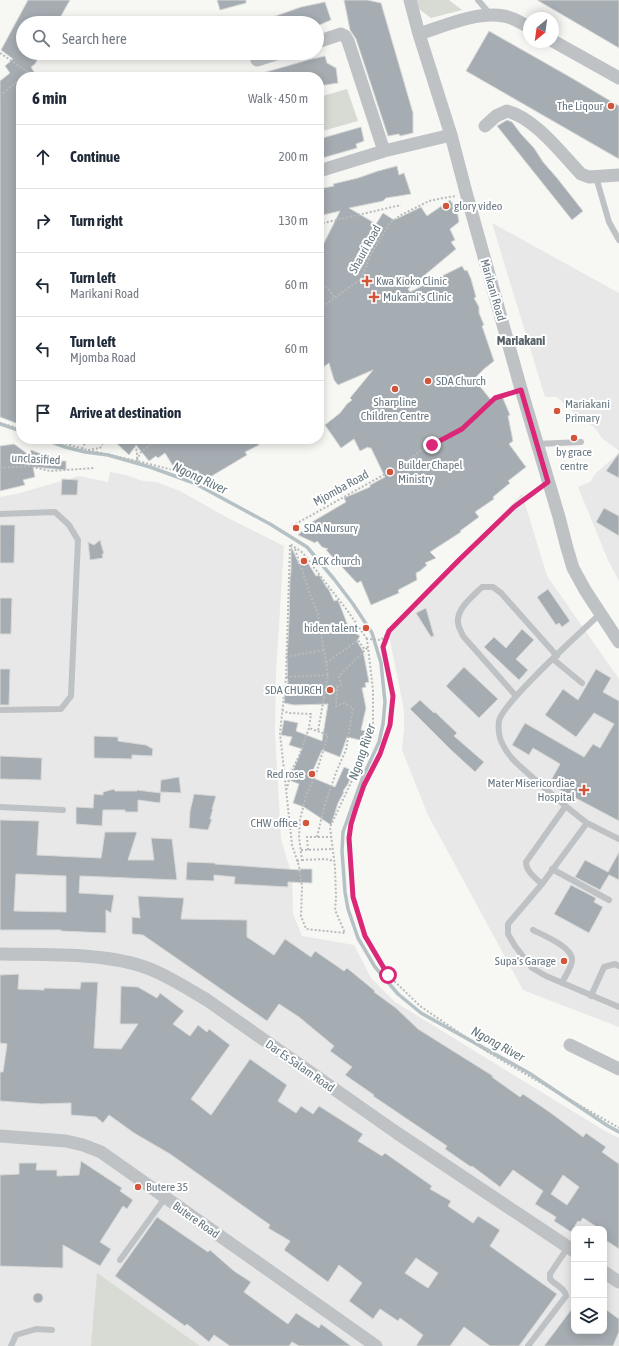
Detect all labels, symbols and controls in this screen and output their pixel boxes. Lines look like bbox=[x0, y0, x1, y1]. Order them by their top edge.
north arrow bbox=[523, 12, 559, 48]
search box bbox=[16, 16, 324, 60]
icon: search bbox=[30, 27, 52, 49]
text: Search here bbox=[62, 30, 127, 47]
text: 6 min bbox=[32, 88, 67, 108]
text: Walk · 450 m bbox=[248, 91, 308, 106]
place label: The Liqour bbox=[557, 99, 603, 113]
marker: The Liqour bbox=[606, 101, 616, 111]
icon: ahead bbox=[32, 146, 54, 168]
text: Continue bbox=[70, 148, 120, 165]
text: 200 m bbox=[279, 149, 308, 164]
place label: glory video bbox=[454, 199, 503, 213]
marker: glory video bbox=[441, 201, 451, 211]
icon: right bbox=[32, 210, 54, 232]
text: Turn right bbox=[70, 212, 123, 229]
text: 130 m bbox=[279, 213, 308, 228]
street label: Shauri Road bbox=[346, 222, 384, 276]
street label: Marikani Road bbox=[477, 257, 509, 323]
text: Turn left bbox=[70, 269, 116, 286]
icon: left bbox=[32, 274, 54, 296]
place label: Kwa Kioko Clinic bbox=[376, 274, 447, 288]
marker: Kwa Kioko Clinic bbox=[361, 275, 373, 287]
text: 60 m bbox=[285, 277, 308, 292]
text: Marikani Road bbox=[70, 286, 139, 301]
place label: Mukami's Clinic bbox=[383, 290, 452, 304]
marker: Mukami's Clinic bbox=[368, 291, 380, 303]
text: Turn left bbox=[70, 333, 116, 350]
district label: Mariakani bbox=[497, 333, 545, 348]
icon: left bbox=[32, 338, 54, 360]
text: 60 m bbox=[285, 341, 308, 356]
text: Mjomba Road bbox=[70, 350, 136, 365]
place label: SDA Church bbox=[436, 374, 486, 388]
marker: SDA Church bbox=[423, 376, 433, 386]
marker: Sharpline Children Centre bbox=[390, 384, 400, 394]
place label: Sharpline Children Centre bbox=[361, 395, 429, 423]
place label: Mariakani Primary bbox=[565, 397, 610, 425]
icon: arrive bbox=[32, 402, 54, 424]
text: Arrive at destination bbox=[70, 404, 181, 421]
marker: Mariakani Primary bbox=[552, 406, 562, 416]
marker: by grace centre bbox=[569, 433, 579, 443]
route end bbox=[423, 436, 441, 454]
place label: by grace centre bbox=[556, 445, 592, 473]
street label: unclasified bbox=[11, 451, 61, 467]
place label: Builder Chapel Ministry bbox=[398, 458, 464, 486]
water label: Ngong River bbox=[170, 459, 231, 498]
street label: Mjomba Road bbox=[311, 467, 371, 509]
marker: Builder Chapel Ministry bbox=[385, 467, 395, 477]
place label: SDA Nursury bbox=[304, 521, 358, 535]
marker: SDA Nursury bbox=[291, 523, 301, 533]
place label: ACK church bbox=[312, 554, 361, 568]
marker: ACK church bbox=[299, 556, 309, 566]
place label: hiden talent bbox=[304, 621, 359, 635]
marker: hiden talent bbox=[361, 623, 371, 633]
place label: SDA CHURCH bbox=[265, 683, 322, 697]
marker: SDA CHURCH bbox=[325, 685, 335, 695]
water label: Ngong River bbox=[345, 721, 379, 782]
place label: Red rose bbox=[266, 767, 304, 781]
marker: Red rose bbox=[307, 769, 317, 779]
place label: Mater Misericordiae Hospital bbox=[488, 776, 576, 804]
marker: Mater Misericordiae Hospital bbox=[578, 784, 590, 796]
place label: CHW office bbox=[250, 816, 298, 830]
marker: CHW office bbox=[301, 818, 311, 828]
place label: Supa's Garage bbox=[495, 954, 556, 968]
marker: Supa's Garage bbox=[559, 956, 569, 966]
route start bbox=[379, 966, 397, 984]
water label: Ngong River bbox=[469, 1023, 528, 1065]
street label: Dar Es Salam Road bbox=[263, 1037, 337, 1095]
place label: Butere 35 bbox=[146, 1180, 188, 1194]
marker: Butere 35 bbox=[133, 1182, 143, 1192]
street label: Butere Road bbox=[170, 1199, 222, 1241]
map controls bbox=[571, 1226, 607, 1334]
button: + bbox=[571, 1226, 607, 1262]
button: − bbox=[571, 1262, 607, 1298]
button: layers bbox=[571, 1298, 607, 1334]

